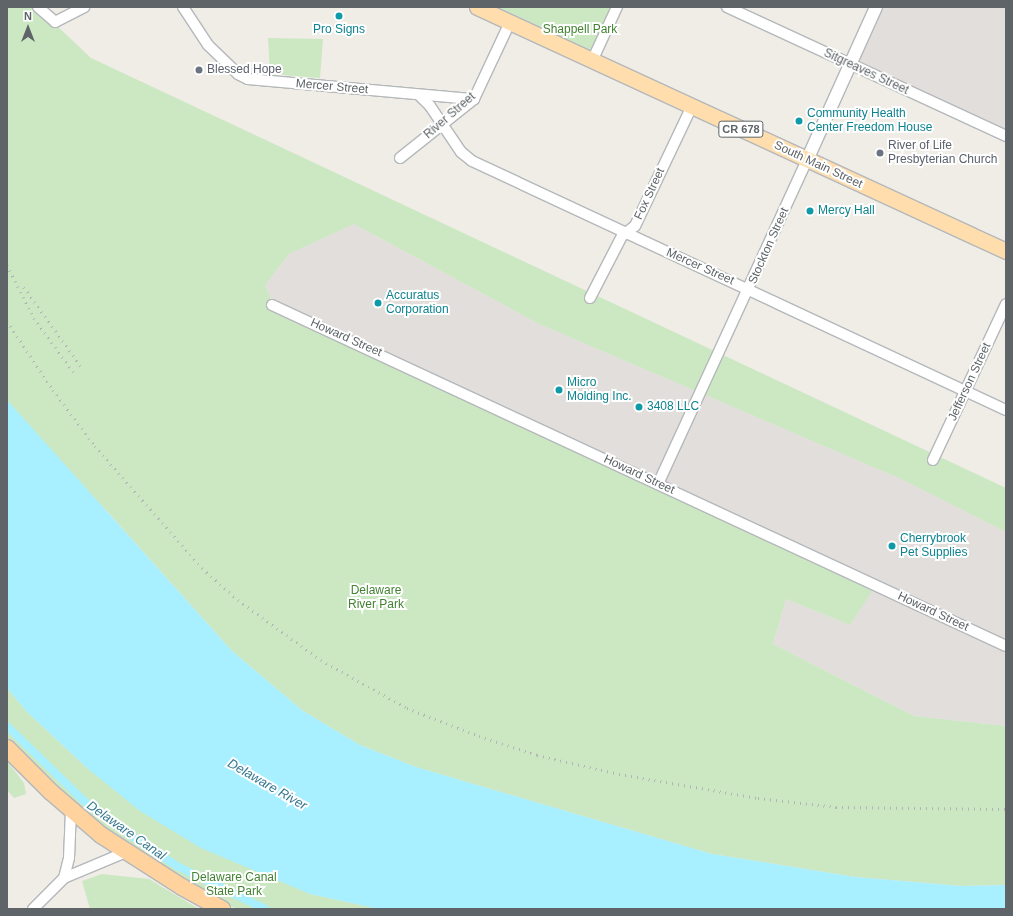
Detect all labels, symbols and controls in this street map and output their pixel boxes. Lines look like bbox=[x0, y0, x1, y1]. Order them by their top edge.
north arrow bbox=[8, 8, 48, 48]
text: N bbox=[24, 10, 32, 22]
marker: Pro Signs bbox=[334, 11, 344, 21]
place label: Pro Signs bbox=[313, 23, 365, 37]
park label: Shappell Park bbox=[543, 23, 617, 37]
street label: Sitgreaves Street bbox=[821, 46, 911, 98]
place label: Blessed Hope bbox=[207, 63, 282, 77]
marker: Blessed Hope bbox=[194, 65, 204, 75]
street label: Mercer Street bbox=[295, 77, 369, 97]
street label: River Street bbox=[421, 90, 479, 142]
place label: Community Health Center Freedom House bbox=[807, 107, 932, 135]
marker: Community Health Center Freedom House bbox=[794, 116, 804, 126]
road number: CR 678 bbox=[718, 120, 764, 138]
street label: South Main Street bbox=[771, 138, 865, 192]
place label: River of Life Presbyterian Church bbox=[888, 139, 997, 167]
marker: River of Life Presbyterian Church bbox=[875, 148, 885, 158]
street label: Fox Street bbox=[632, 166, 668, 222]
place label: Mercy Hall bbox=[818, 204, 875, 218]
street label: Stockton Street bbox=[746, 206, 792, 286]
marker: Mercy Hall bbox=[805, 206, 815, 216]
street label: Mercer Street bbox=[664, 246, 736, 288]
place label: Accuratus Corporation bbox=[386, 289, 449, 317]
marker: Accuratus Corporation bbox=[373, 298, 383, 308]
street label: Howard Street bbox=[308, 316, 384, 360]
street label: Jefferson Street bbox=[946, 341, 994, 423]
place label: Micro Molding Inc. bbox=[567, 376, 632, 404]
marker: Micro Molding Inc. bbox=[554, 385, 564, 395]
place label: 3408 LLC bbox=[647, 400, 699, 414]
marker: 3408 LLC bbox=[634, 402, 644, 412]
street label: Howard Street bbox=[601, 452, 677, 498]
place label: Cherrybrook Pet Supplies bbox=[900, 532, 967, 560]
marker: Cherrybrook Pet Supplies bbox=[887, 541, 897, 551]
park label: Delaware River Park bbox=[348, 584, 404, 612]
street label: Howard Street bbox=[895, 589, 971, 635]
water label: Delaware River bbox=[225, 756, 309, 814]
water label: Delaware Canal bbox=[84, 798, 168, 864]
park label: Delaware Canal State Park bbox=[191, 871, 277, 899]

